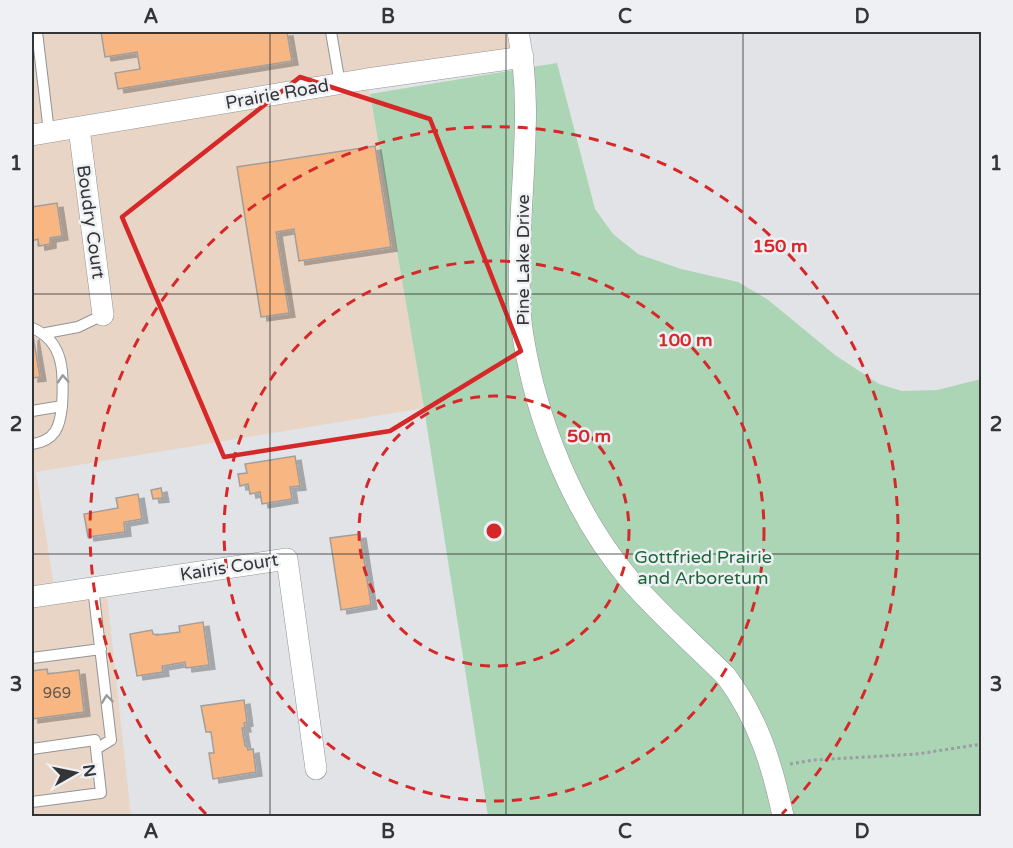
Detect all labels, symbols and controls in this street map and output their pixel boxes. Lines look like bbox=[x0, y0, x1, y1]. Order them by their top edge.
text: A bbox=[144, 5, 159, 29]
text: B bbox=[381, 5, 395, 29]
text: C bbox=[618, 5, 632, 29]
text: D bbox=[854, 5, 870, 29]
street label: Prairie Road bbox=[223, 74, 331, 114]
text: 1 bbox=[10, 152, 22, 176]
text: 1 bbox=[990, 152, 1002, 176]
street label: Boudry Court bbox=[72, 164, 110, 280]
street label: Pine Lake Drive bbox=[512, 194, 534, 326]
text: 150 m bbox=[752, 235, 808, 257]
text: 100 m bbox=[657, 329, 713, 351]
one-way arrow bbox=[56, 374, 69, 383]
text: 2 bbox=[10, 413, 22, 437]
text: 2 bbox=[990, 413, 1002, 437]
text: 50 m bbox=[567, 425, 611, 447]
centre of rings bbox=[484, 521, 504, 541]
park label: Gottfried Prairie and Arboretum bbox=[634, 546, 772, 589]
street label: Kairis Court bbox=[178, 548, 280, 586]
text: 3 bbox=[10, 673, 22, 697]
text: 3 bbox=[990, 673, 1002, 697]
house number: 969 bbox=[43, 684, 71, 702]
one-way arrow bbox=[101, 695, 114, 704]
north arrow bbox=[45, 743, 105, 803]
text: N bbox=[78, 763, 100, 779]
text: A bbox=[144, 820, 159, 844]
text: B bbox=[381, 820, 395, 844]
text: C bbox=[618, 820, 632, 844]
text: D bbox=[854, 820, 870, 844]

